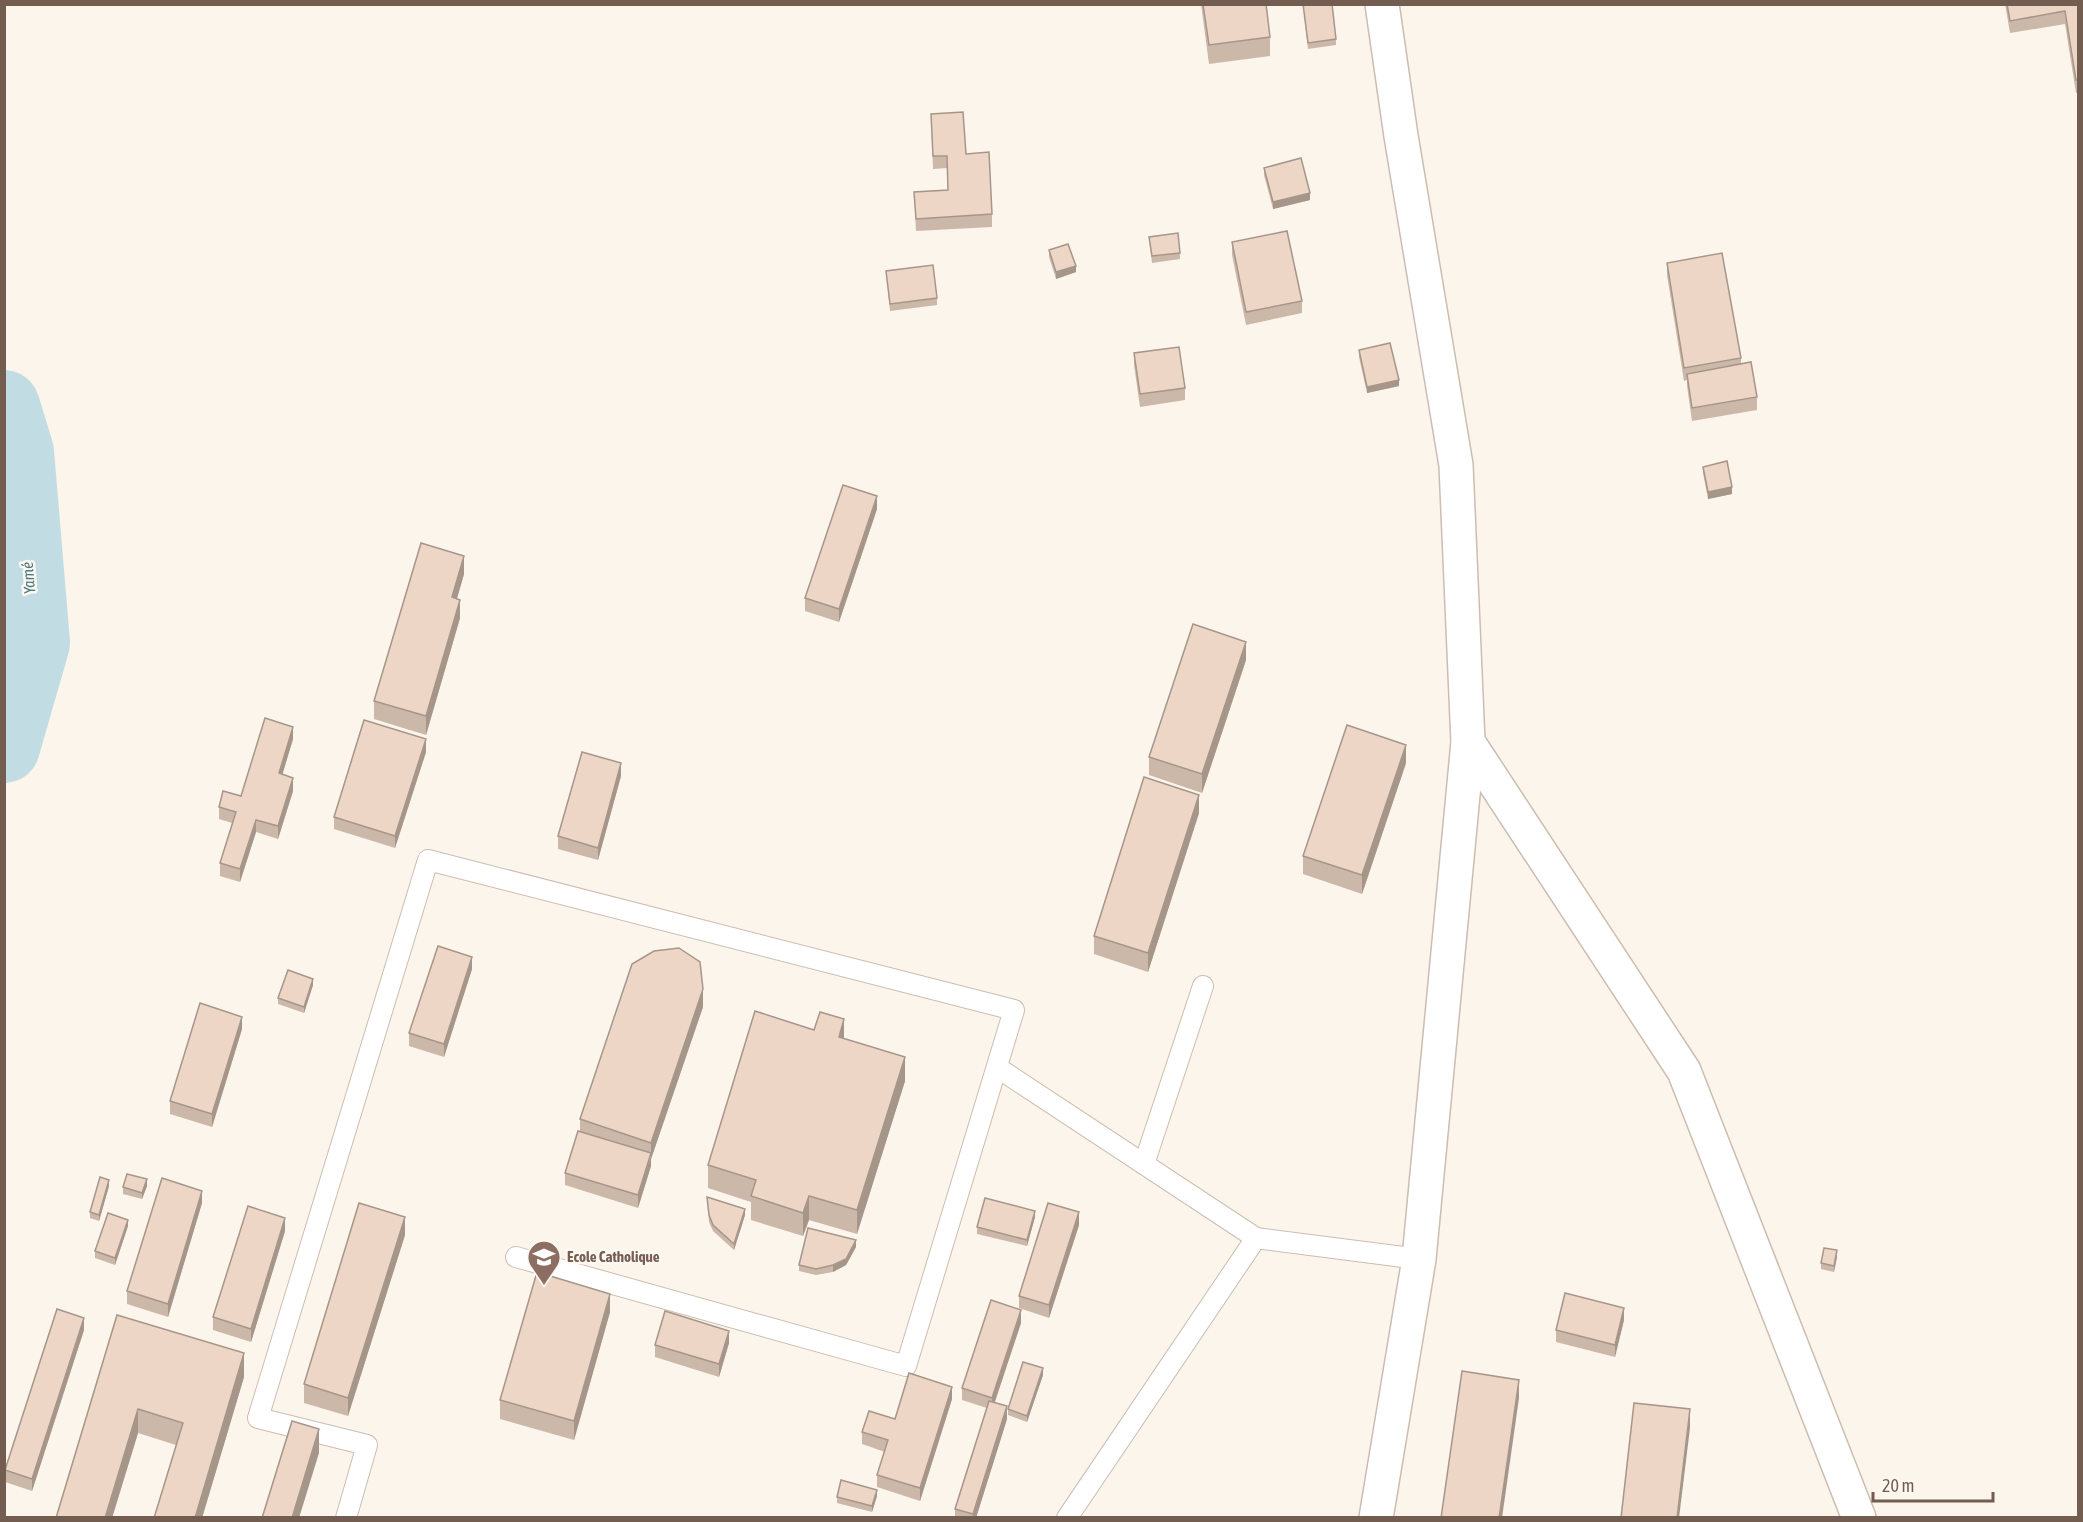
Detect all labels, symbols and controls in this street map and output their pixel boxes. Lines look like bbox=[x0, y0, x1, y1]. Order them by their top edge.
water label: Yamé bbox=[18, 561, 38, 595]
school or university icon: Ecole Catholique bbox=[526, 1239, 562, 1286]
place label: Ecole Catholique bbox=[567, 1248, 660, 1265]
scale bar bbox=[1873, 1465, 1993, 1503]
text: 20 m bbox=[1882, 1475, 1914, 1496]

